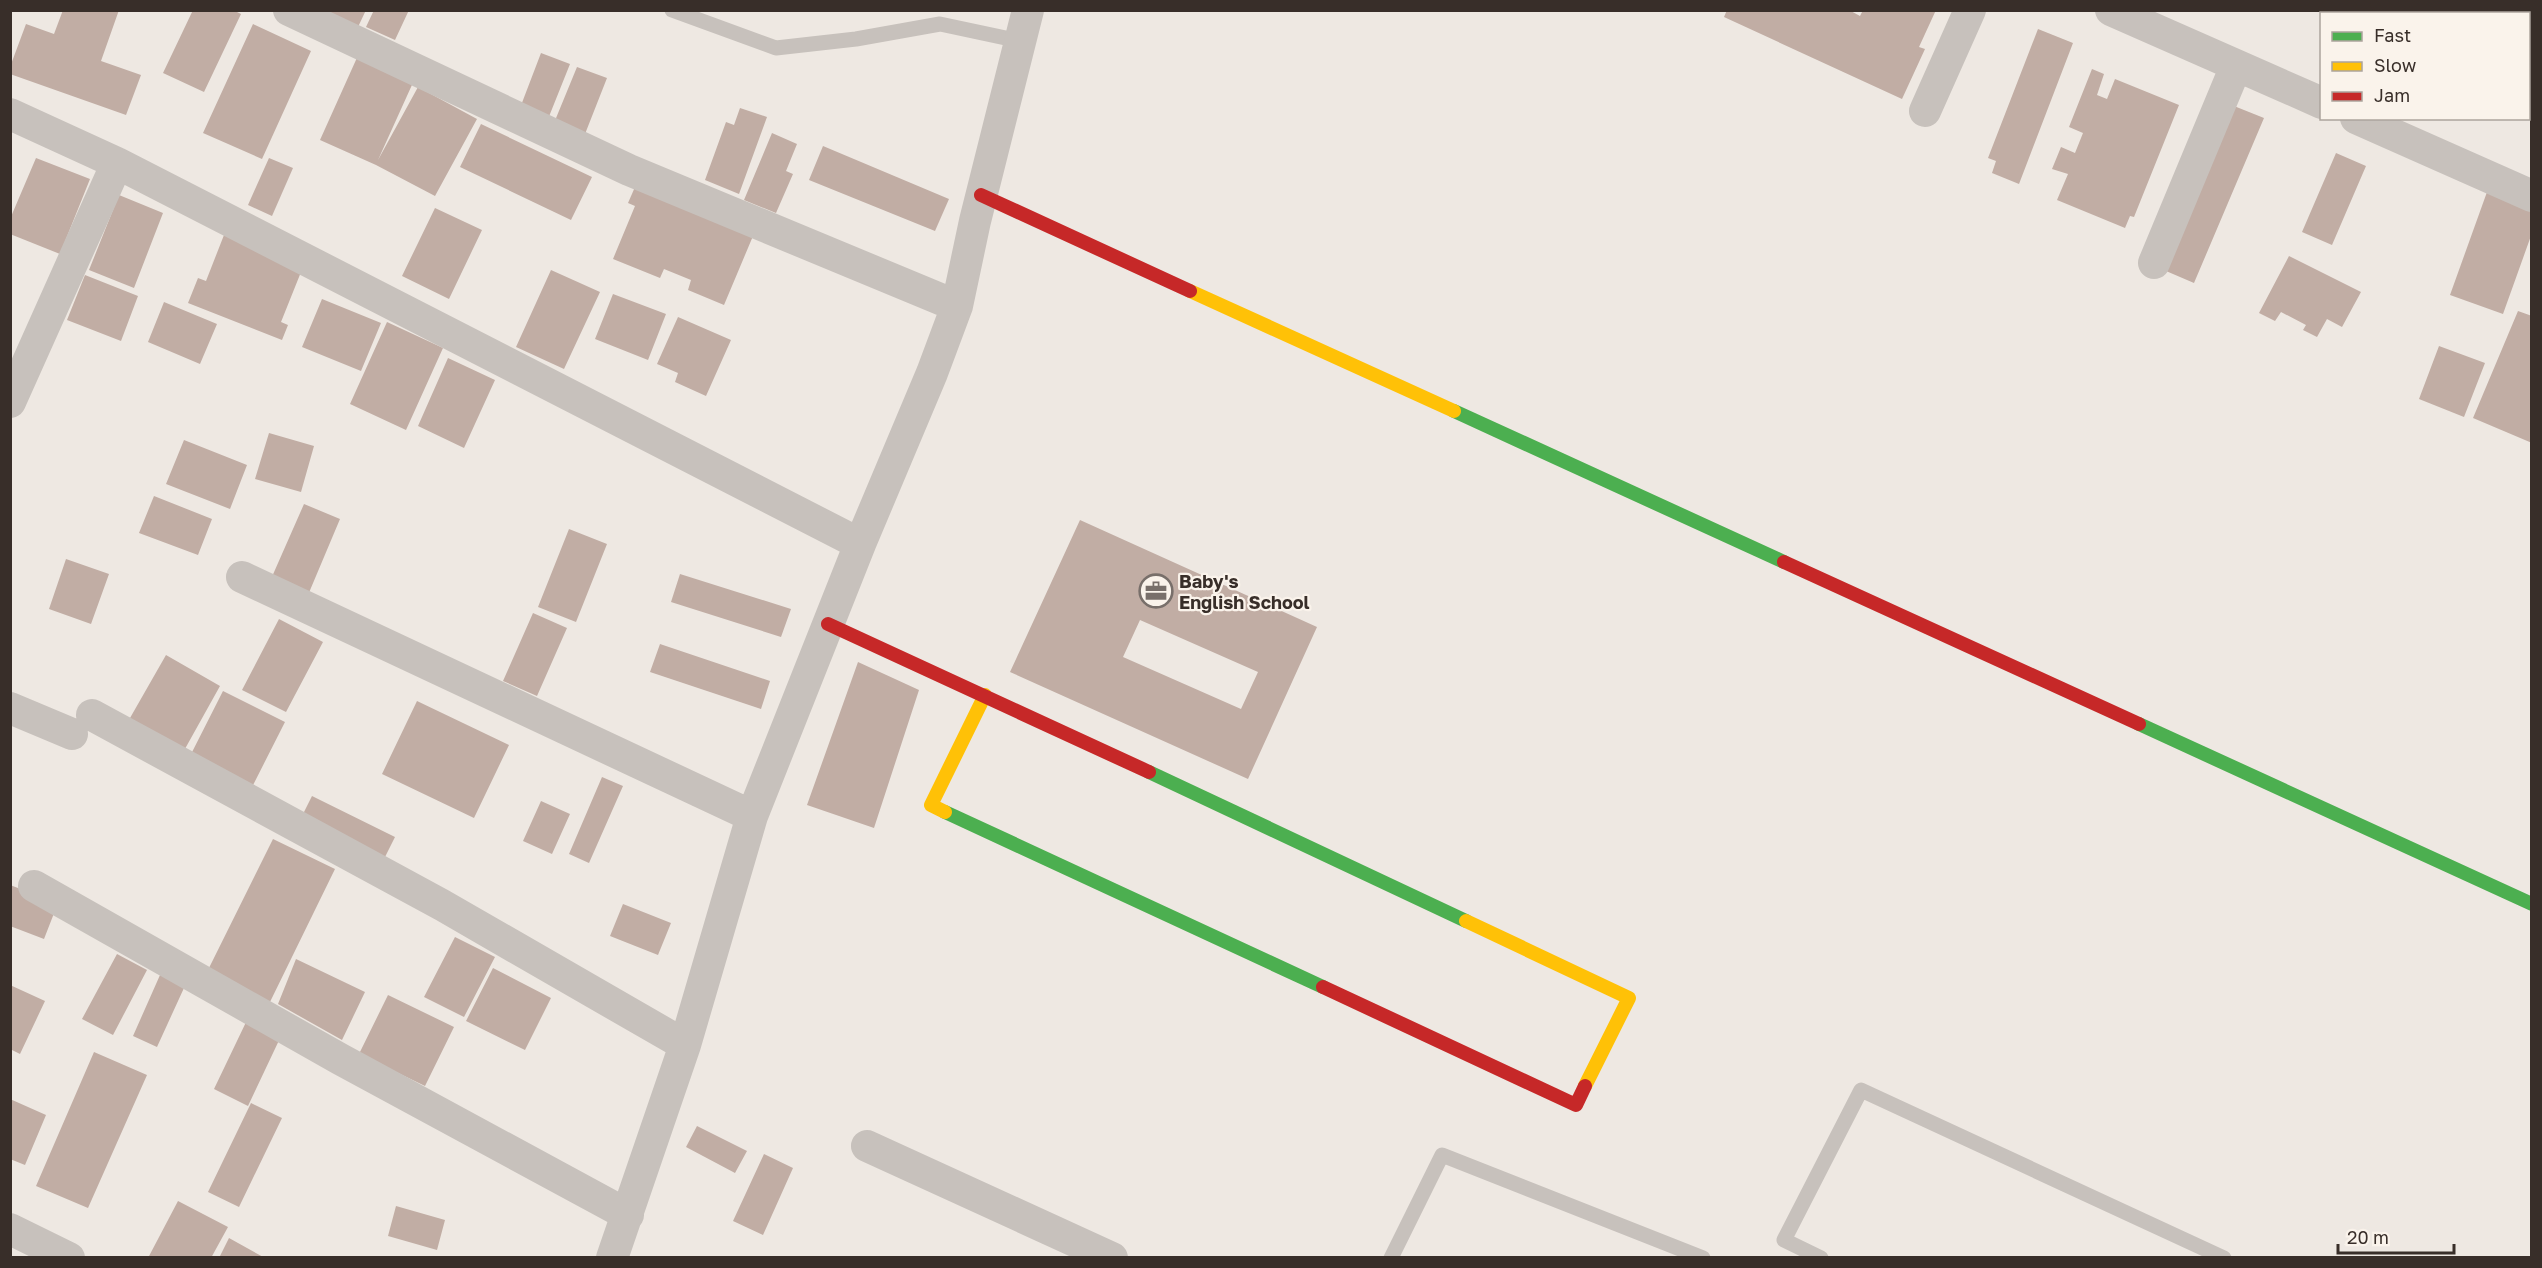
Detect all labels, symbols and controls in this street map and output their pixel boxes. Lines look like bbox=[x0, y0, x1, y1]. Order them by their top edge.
legend bbox=[2320, 12, 2530, 120]
text: Fast bbox=[2374, 24, 2411, 46]
text: Slow bbox=[2374, 54, 2417, 76]
text: Jam bbox=[2374, 84, 2410, 106]
place label: Baby's English School bbox=[1179, 570, 1310, 613]
office icon: Baby's English School bbox=[1138, 573, 1174, 609]
scale bar bbox=[2338, 1217, 2454, 1255]
text: 20 m bbox=[2347, 1226, 2389, 1248]

